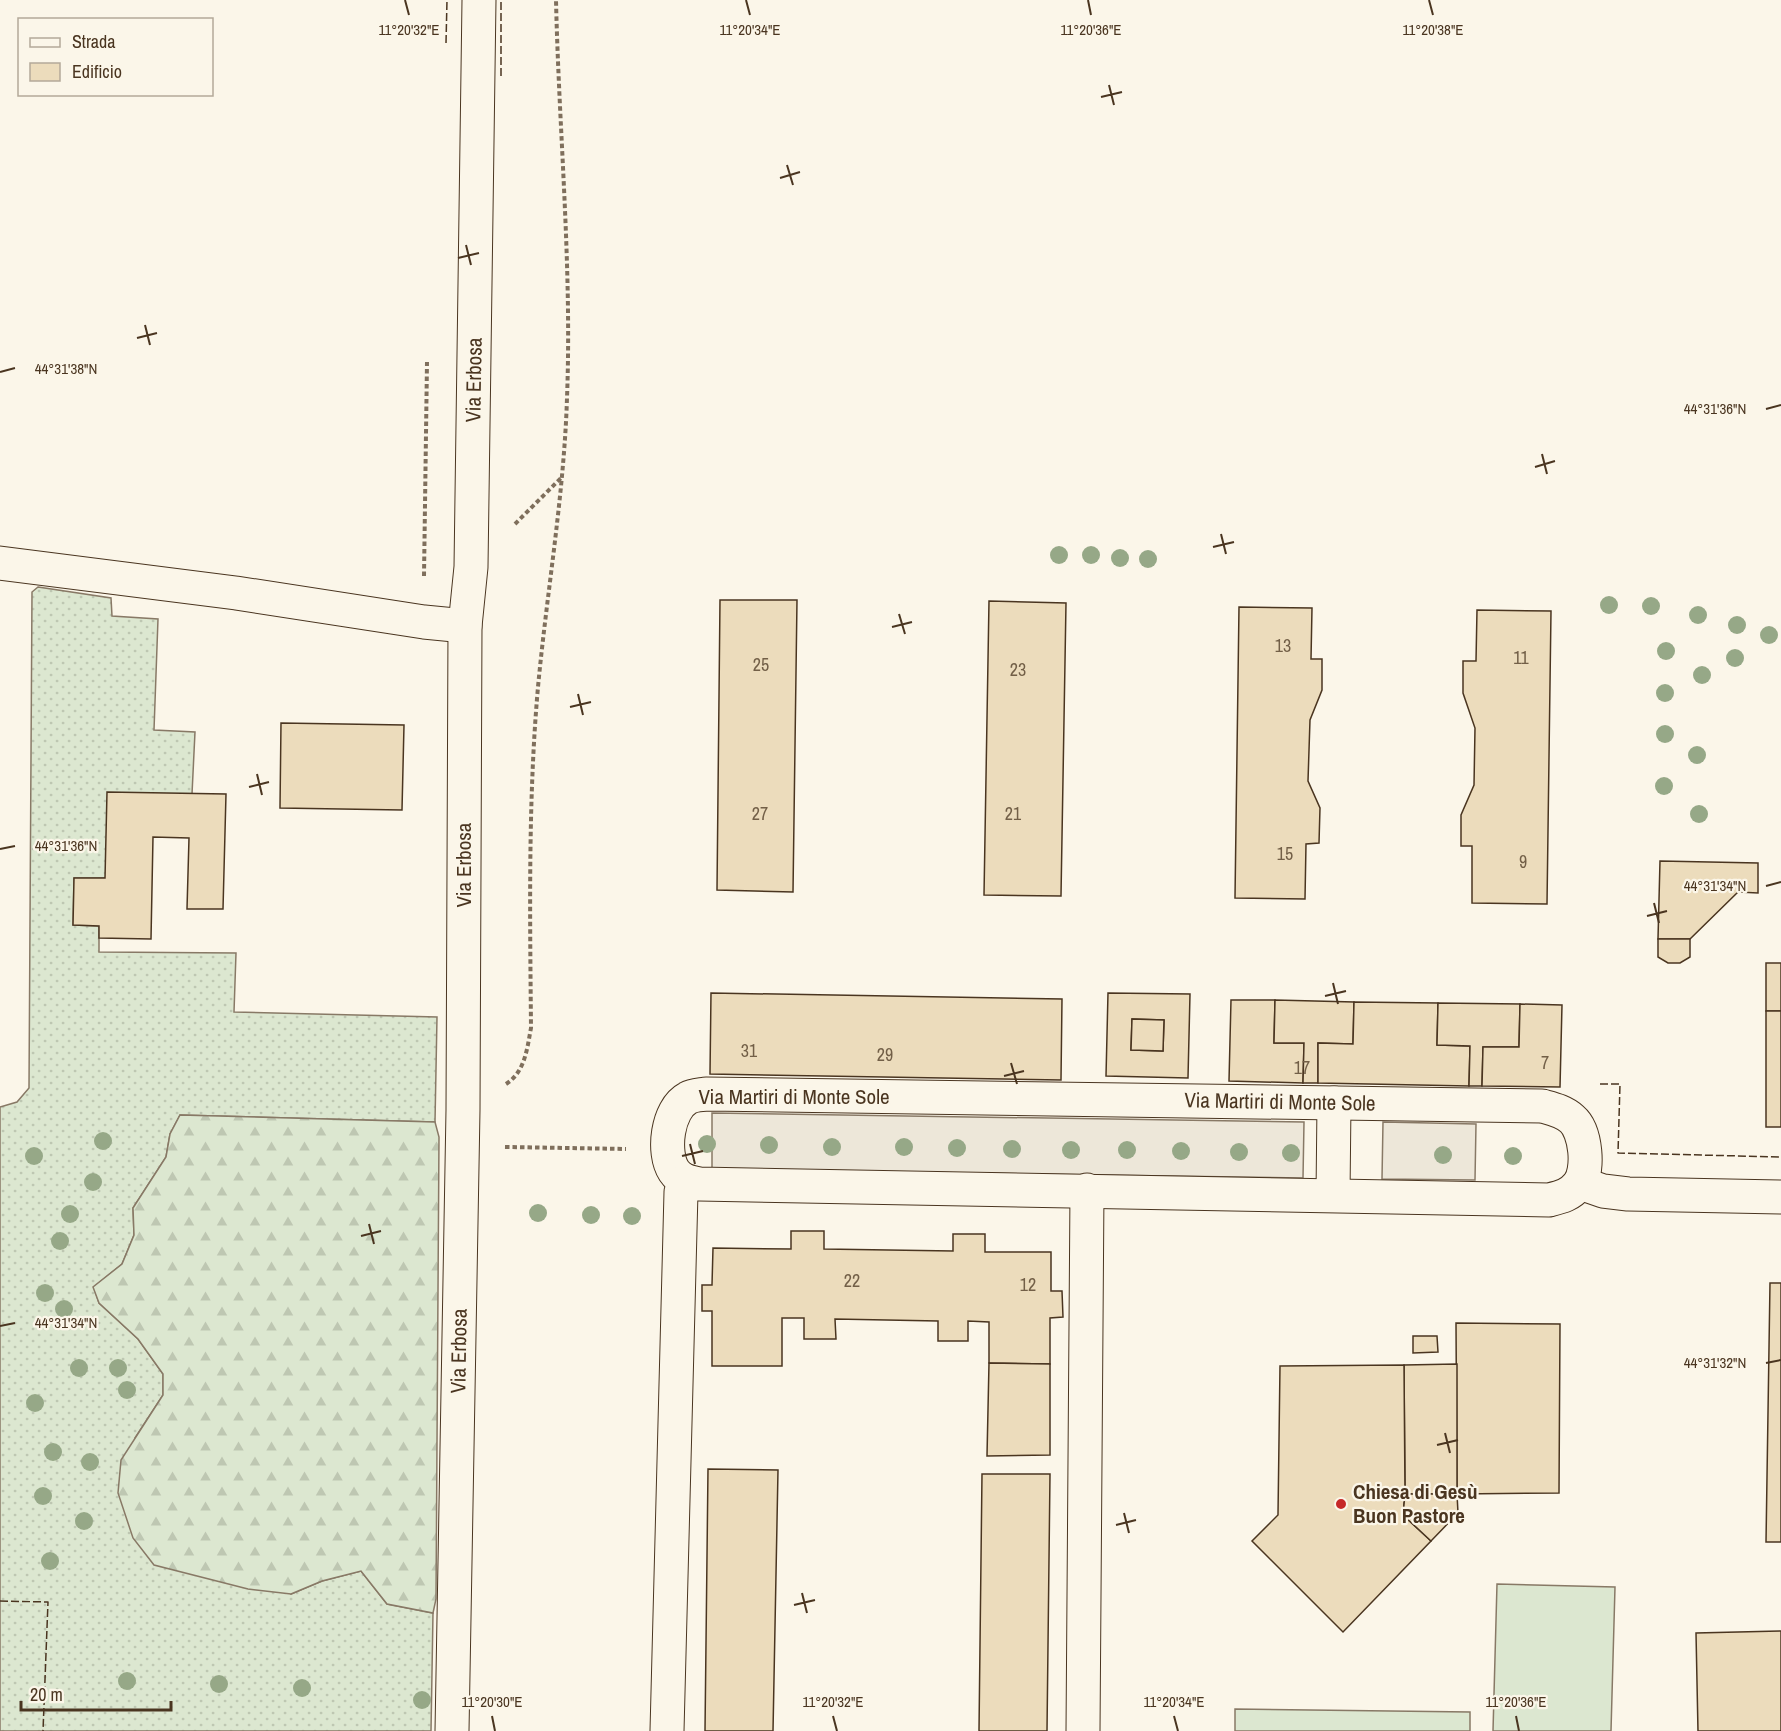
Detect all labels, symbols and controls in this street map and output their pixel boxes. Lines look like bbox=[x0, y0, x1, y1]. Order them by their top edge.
legend bbox=[18, 18, 213, 96]
text: 11°20'32"E bbox=[378, 19, 440, 40]
text: 11°20'34"E bbox=[719, 19, 781, 40]
text: 11°20'36"E bbox=[1060, 19, 1122, 40]
text: 11°20'38"E bbox=[1402, 19, 1464, 40]
text: Strada bbox=[72, 29, 116, 54]
text: Edificio bbox=[72, 59, 122, 84]
street label: Via Erbosa bbox=[458, 337, 489, 423]
text: 44°31'38"N bbox=[35, 358, 97, 379]
text: 44°31'36"N bbox=[1684, 398, 1746, 419]
house number: 13 bbox=[1275, 633, 1291, 658]
house number: 11 bbox=[1513, 645, 1529, 670]
house number: 25 bbox=[753, 652, 769, 677]
house number: 23 bbox=[1010, 657, 1026, 682]
house number: 27 bbox=[752, 801, 768, 826]
house number: 21 bbox=[1005, 801, 1022, 826]
street label: Via Erbosa bbox=[449, 822, 478, 907]
text: 44°31'36"N bbox=[35, 835, 97, 856]
house number: 15 bbox=[1277, 841, 1293, 866]
house number: 9 bbox=[1519, 849, 1527, 874]
text: 44°31'34"N bbox=[1684, 875, 1746, 896]
house number: 31 bbox=[741, 1038, 758, 1063]
house number: 29 bbox=[877, 1042, 893, 1067]
house number: 7 bbox=[1541, 1050, 1549, 1075]
house number: 17 bbox=[1294, 1055, 1310, 1080]
street label: Via Martiri di Monte Sole bbox=[698, 1082, 890, 1111]
street label: Via Martiri di Monte Sole bbox=[1184, 1085, 1376, 1118]
house number: 22 bbox=[844, 1268, 860, 1293]
house number: 12 bbox=[1020, 1272, 1036, 1297]
street label: Via Erbosa bbox=[443, 1308, 474, 1394]
text: 44°31'34"N bbox=[35, 1312, 97, 1333]
text: 44°31'32"N bbox=[1684, 1352, 1746, 1373]
place label: Chiesa di Gesù Buon Pastore bbox=[1353, 1477, 1477, 1530]
marker: Chiesa di Gesù Buon Pastore bbox=[1334, 1497, 1348, 1511]
scale bar bbox=[21, 1674, 171, 1712]
text: 20 m bbox=[30, 1682, 63, 1707]
text: 11°20'30"E bbox=[461, 1691, 523, 1712]
text: 11°20'32"E bbox=[802, 1691, 864, 1712]
text: 11°20'34"E bbox=[1143, 1691, 1205, 1712]
text: 11°20'36"E bbox=[1485, 1691, 1547, 1712]

